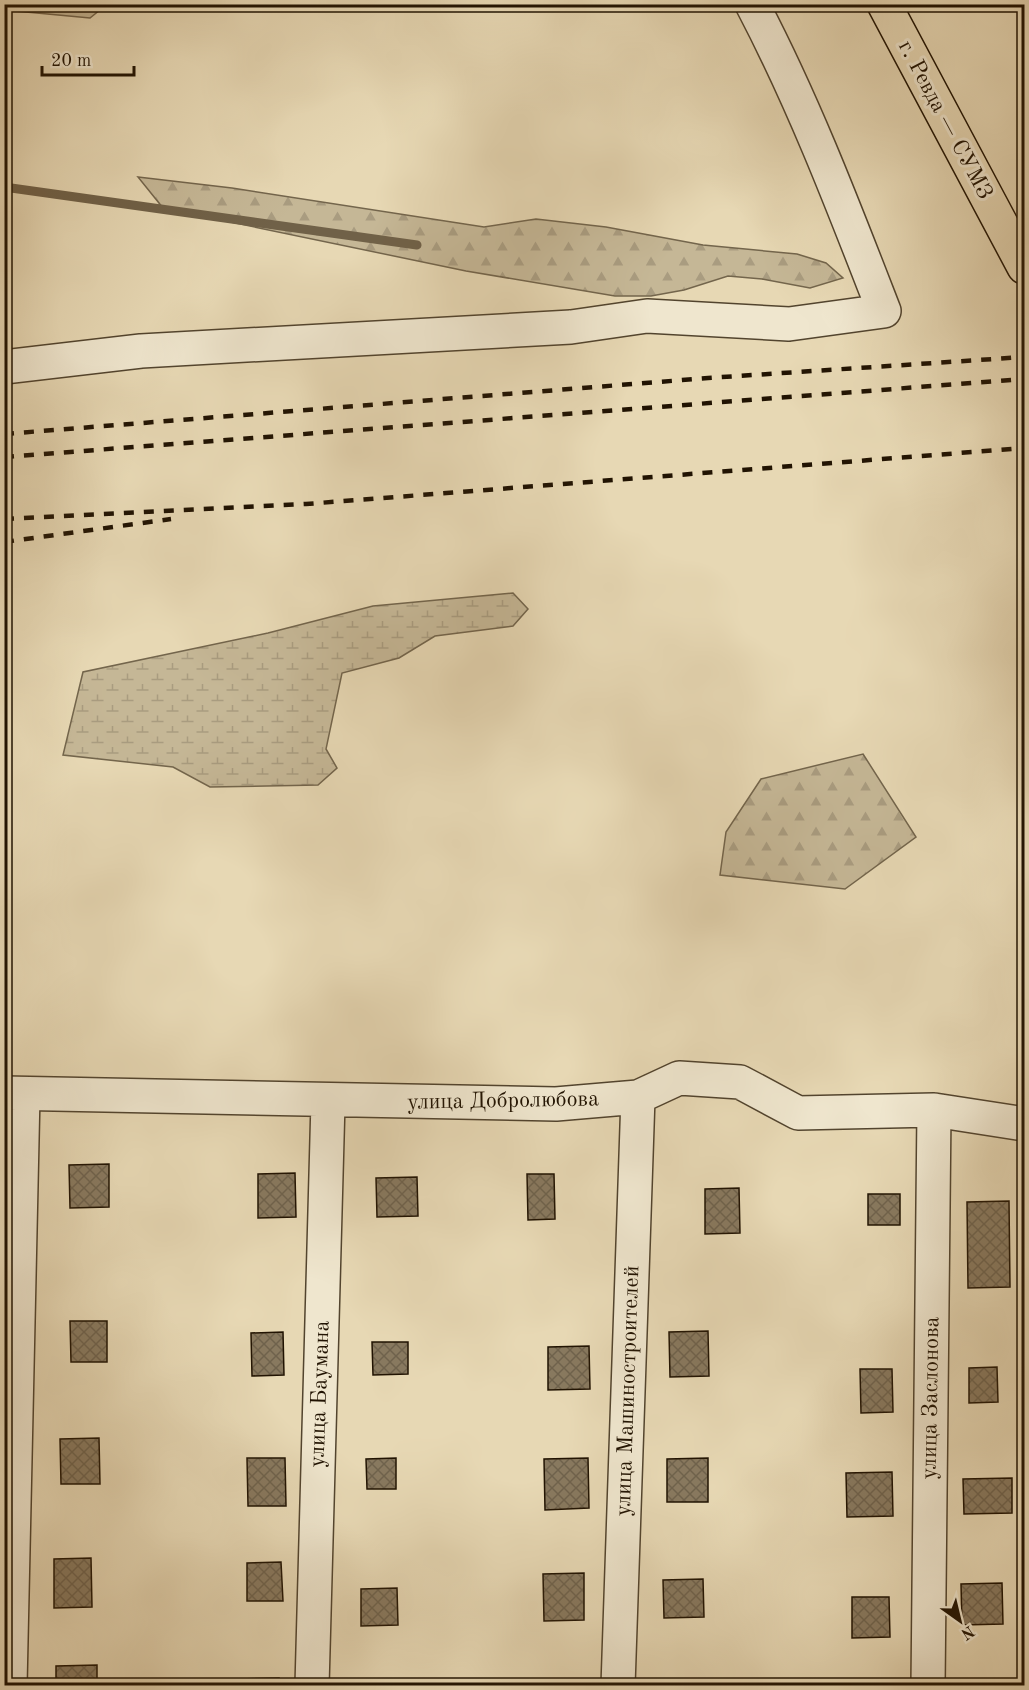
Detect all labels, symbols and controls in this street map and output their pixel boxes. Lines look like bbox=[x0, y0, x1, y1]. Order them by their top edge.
street label: г. Ревда — СУМЗ bbox=[894, 37, 996, 203]
scale bar bbox=[42, 39, 134, 77]
text: 20 m bbox=[51, 52, 91, 70]
street label: улица Добролюбова bbox=[407, 1088, 599, 1114]
street label: улица Машиностроителей bbox=[613, 1265, 643, 1517]
street label: улица Заслонова bbox=[919, 1316, 943, 1480]
street label: улица Баумана bbox=[306, 1320, 334, 1468]
north arrow bbox=[930, 1591, 990, 1651]
text: N bbox=[957, 1622, 977, 1642]

